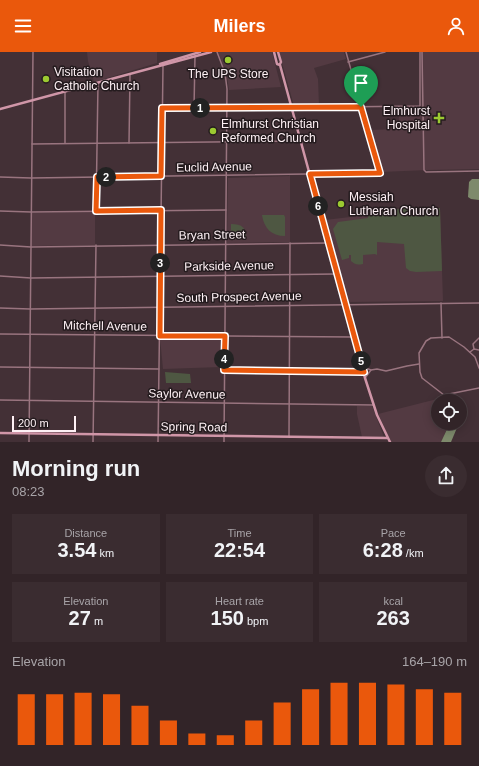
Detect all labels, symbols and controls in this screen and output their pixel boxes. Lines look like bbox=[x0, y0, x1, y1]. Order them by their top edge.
icon: menu bbox=[12, 15, 34, 37]
icon: person bbox=[445, 15, 467, 37]
text: Milers bbox=[213, 16, 266, 36]
marker: The UPS Store bbox=[223, 55, 233, 65]
place label: Visitation Catholic Church bbox=[54, 65, 139, 93]
pin bbox=[344, 66, 378, 107]
place label: The UPS Store bbox=[188, 67, 269, 81]
icon: arrive bbox=[350, 72, 372, 94]
marker: Visitation Catholic Church bbox=[41, 74, 51, 84]
pin: 1 bbox=[190, 98, 210, 118]
text: 1 bbox=[197, 102, 203, 114]
place label: Elmhurst Hospital bbox=[383, 104, 431, 132]
marker: Elmhurst Hospital bbox=[433, 112, 445, 124]
place label: Elmhurst Christian Reformed Church bbox=[221, 117, 319, 145]
marker: Elmhurst Christian Reformed Church bbox=[208, 126, 218, 136]
street label: Euclid Avenue bbox=[176, 159, 252, 175]
pin: 2 bbox=[96, 167, 116, 187]
text: 2 bbox=[103, 171, 109, 183]
place label: Messiah Lutheran Church bbox=[349, 190, 438, 218]
pin: 6 bbox=[308, 196, 328, 216]
marker: Messiah Lutheran Church bbox=[336, 199, 346, 209]
text: 6 bbox=[315, 200, 321, 212]
street label: Bryan Street bbox=[179, 227, 246, 243]
pin: 3 bbox=[150, 253, 170, 273]
text: 3 bbox=[157, 257, 163, 269]
street label: Parkside Avenue bbox=[184, 258, 274, 274]
street label: South Prospect Avenue bbox=[176, 289, 302, 305]
street label: Mitchell Avenue bbox=[63, 318, 147, 334]
pin: 4 bbox=[214, 349, 234, 369]
pin: 5 bbox=[351, 351, 371, 371]
text: 4 bbox=[221, 353, 227, 365]
text: 5 bbox=[358, 355, 364, 367]
street label: Saylor Avenue bbox=[148, 386, 226, 402]
map controls bbox=[431, 394, 467, 430]
button: locate bbox=[431, 394, 467, 430]
scale bar bbox=[12, 414, 76, 433]
text: 200 m bbox=[18, 417, 49, 429]
street label: Spring Road bbox=[161, 419, 227, 435]
button: share bbox=[425, 455, 467, 497]
text: Morning run bbox=[12, 456, 140, 481]
text: 08:23 bbox=[12, 484, 45, 499]
text: Distance bbox=[64, 527, 107, 539]
text: Time bbox=[227, 527, 252, 539]
text: Pace bbox=[381, 527, 406, 539]
text: 3.54 bbox=[57, 539, 96, 561]
text: 22:54 bbox=[214, 539, 265, 561]
text: 6:28 bbox=[363, 539, 403, 561]
text: km bbox=[96, 547, 114, 559]
text: /km bbox=[403, 547, 424, 559]
text: Elevation bbox=[63, 595, 108, 607]
text: Heart rate bbox=[215, 595, 264, 607]
text: kcal bbox=[383, 595, 403, 607]
text: 27 bbox=[69, 607, 91, 629]
text: 150 bbox=[211, 607, 244, 629]
text: 263 bbox=[376, 607, 410, 629]
text: m bbox=[91, 615, 103, 627]
text: bpm bbox=[244, 615, 268, 627]
text: Elevation bbox=[12, 654, 65, 669]
text: 164–190 m bbox=[402, 654, 467, 669]

